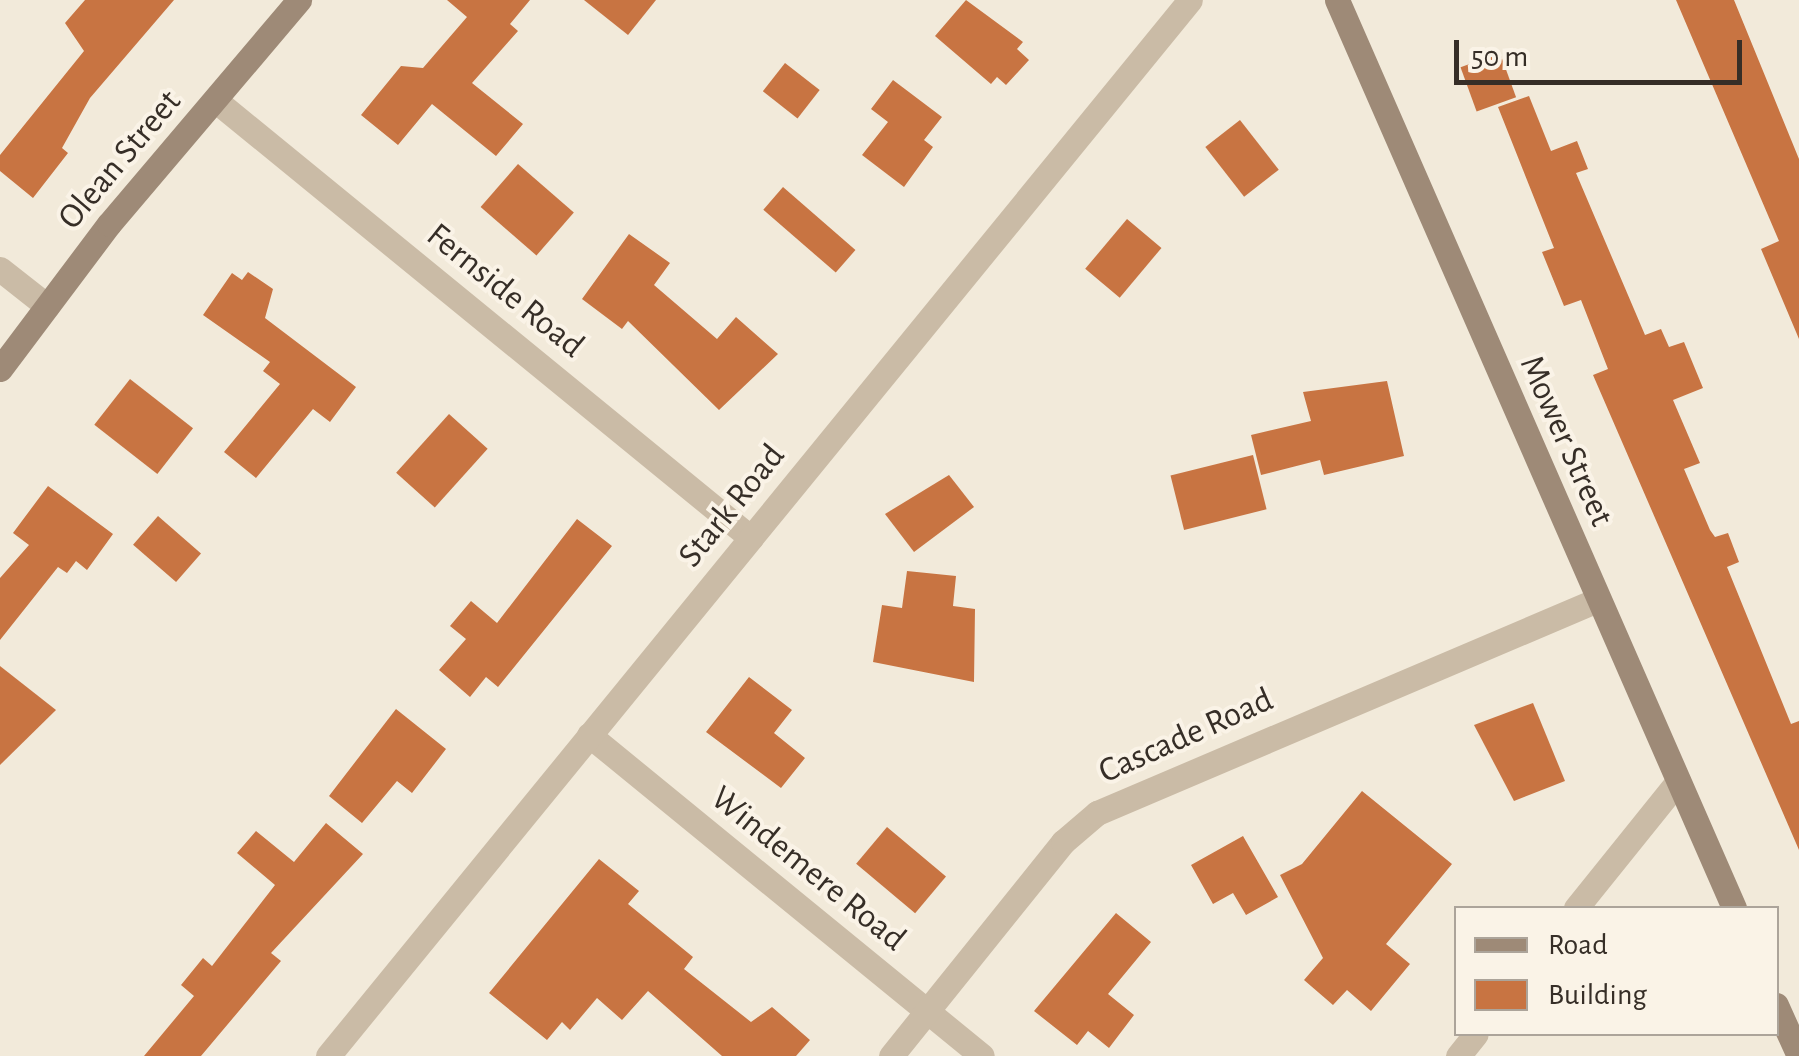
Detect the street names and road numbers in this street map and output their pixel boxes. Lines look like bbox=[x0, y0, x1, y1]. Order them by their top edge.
street label: Olean Street bbox=[50, 82, 190, 238]
street label: Fernside Road bbox=[418, 215, 592, 367]
street label: Mower Street bbox=[1510, 349, 1622, 533]
street label: Stark Road bbox=[670, 436, 794, 576]
street label: Cascade Road bbox=[1092, 679, 1280, 793]
street label: Windemere Road bbox=[702, 777, 914, 961]

